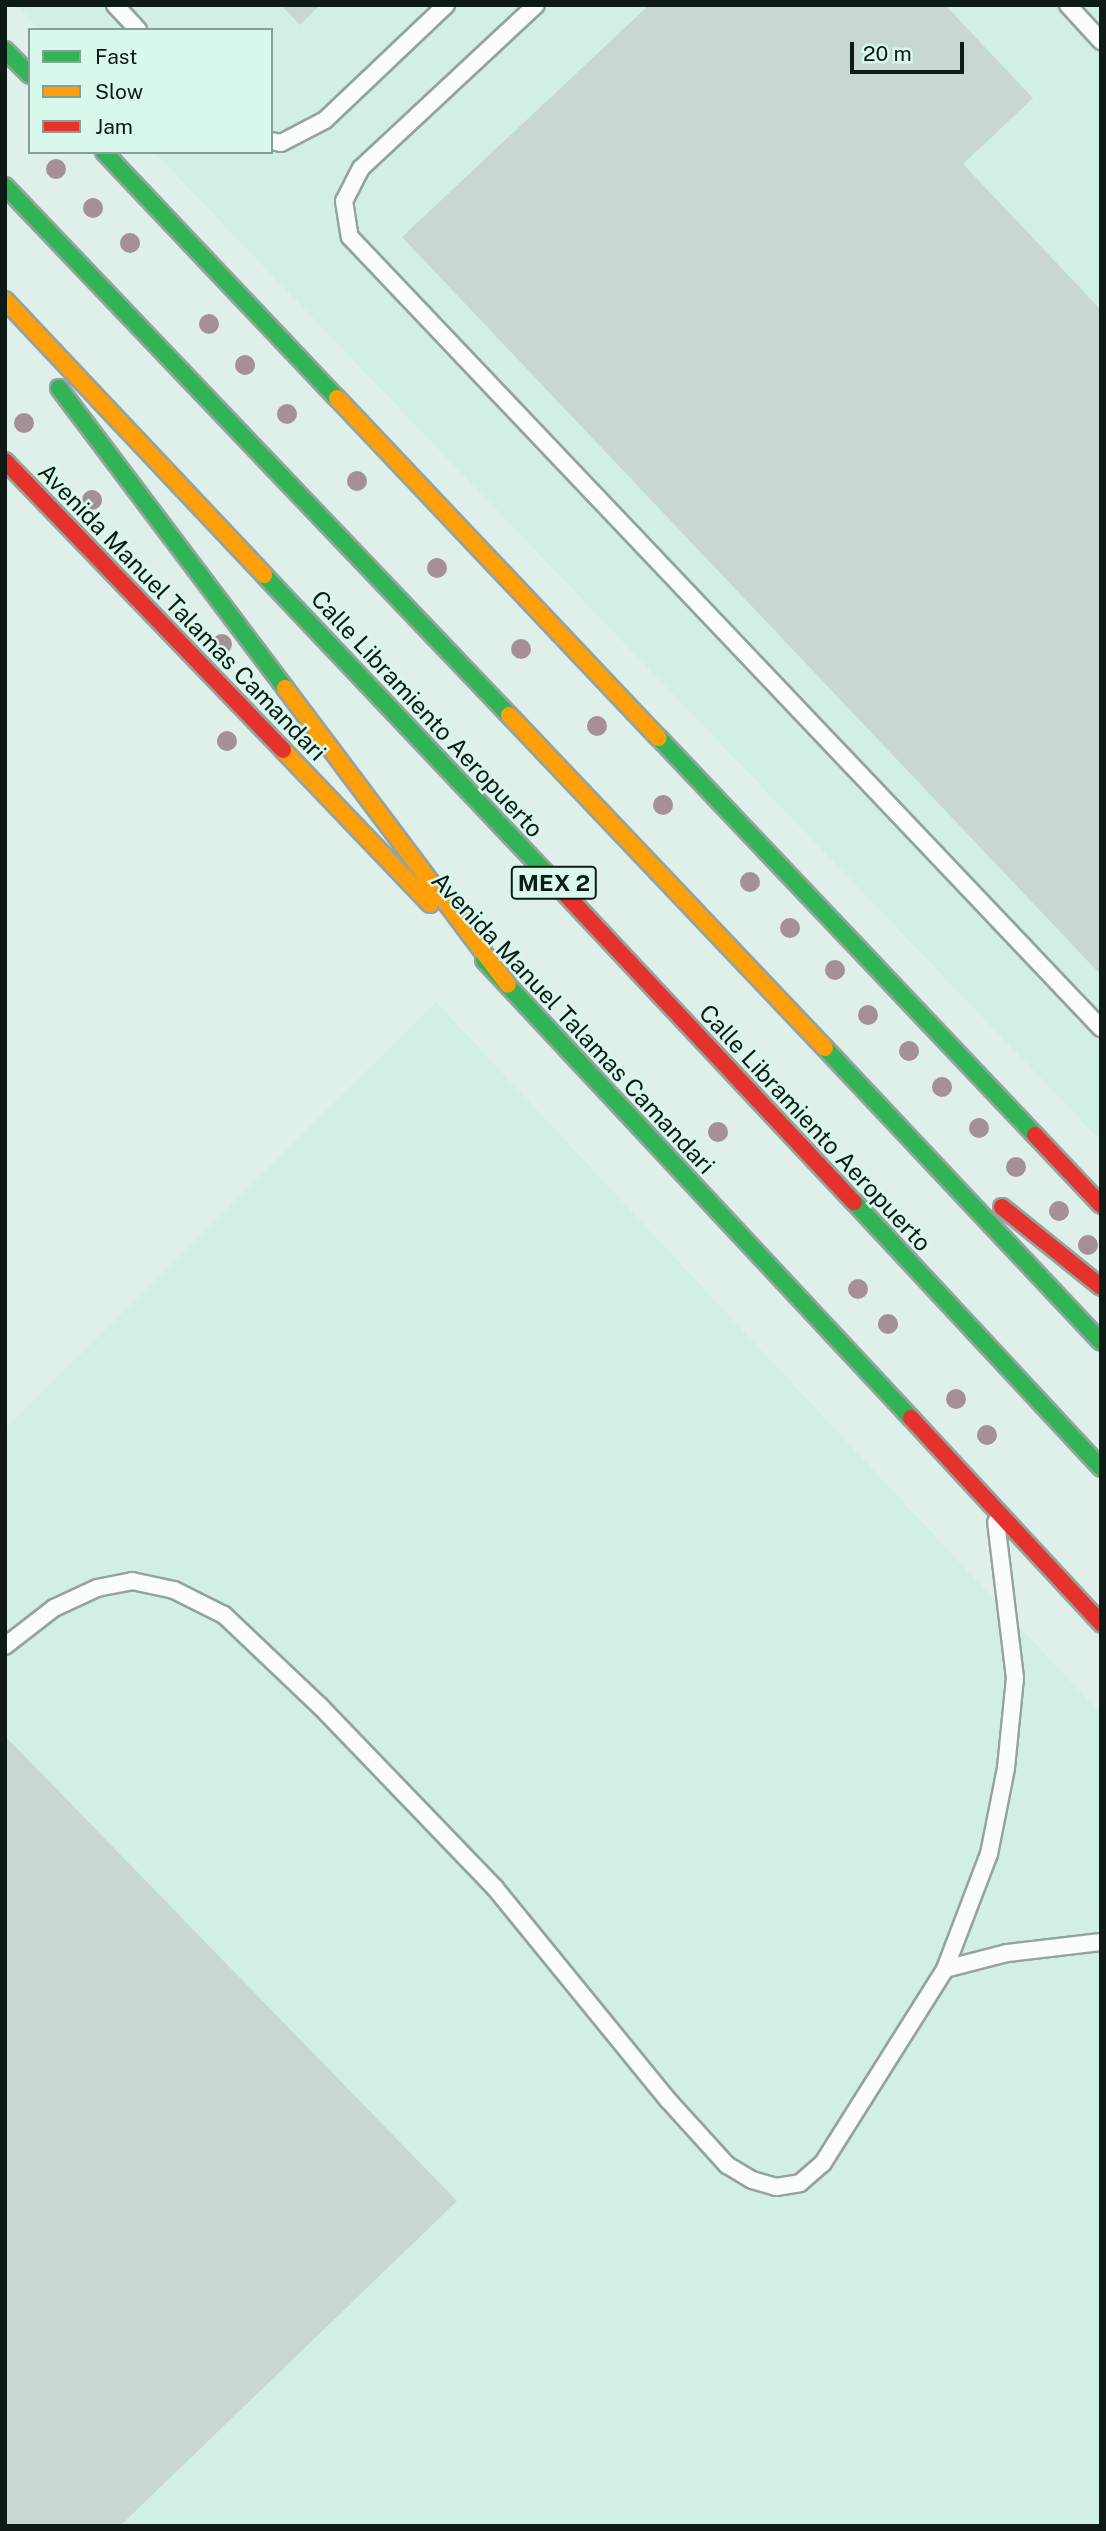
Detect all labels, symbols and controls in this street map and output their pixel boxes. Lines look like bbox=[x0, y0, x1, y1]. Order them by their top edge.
legend bbox=[28, 28, 273, 154]
scale bar bbox=[854, 28, 968, 72]
text: 20 m bbox=[863, 41, 912, 66]
text: Fast bbox=[95, 44, 137, 69]
text: Slow bbox=[95, 79, 143, 104]
text: Jam bbox=[95, 114, 133, 139]
street label: Avenida Manuel Talamas Camandari bbox=[32, 457, 332, 767]
street label: Calle Libramiento Aeropuerto bbox=[305, 584, 549, 844]
road number: MEX 2 bbox=[510, 863, 598, 902]
street label: Avenida Manuel Talamas Camandari bbox=[425, 866, 721, 1180]
street label: Calle Libramiento Aeropuerto bbox=[693, 998, 937, 1258]

